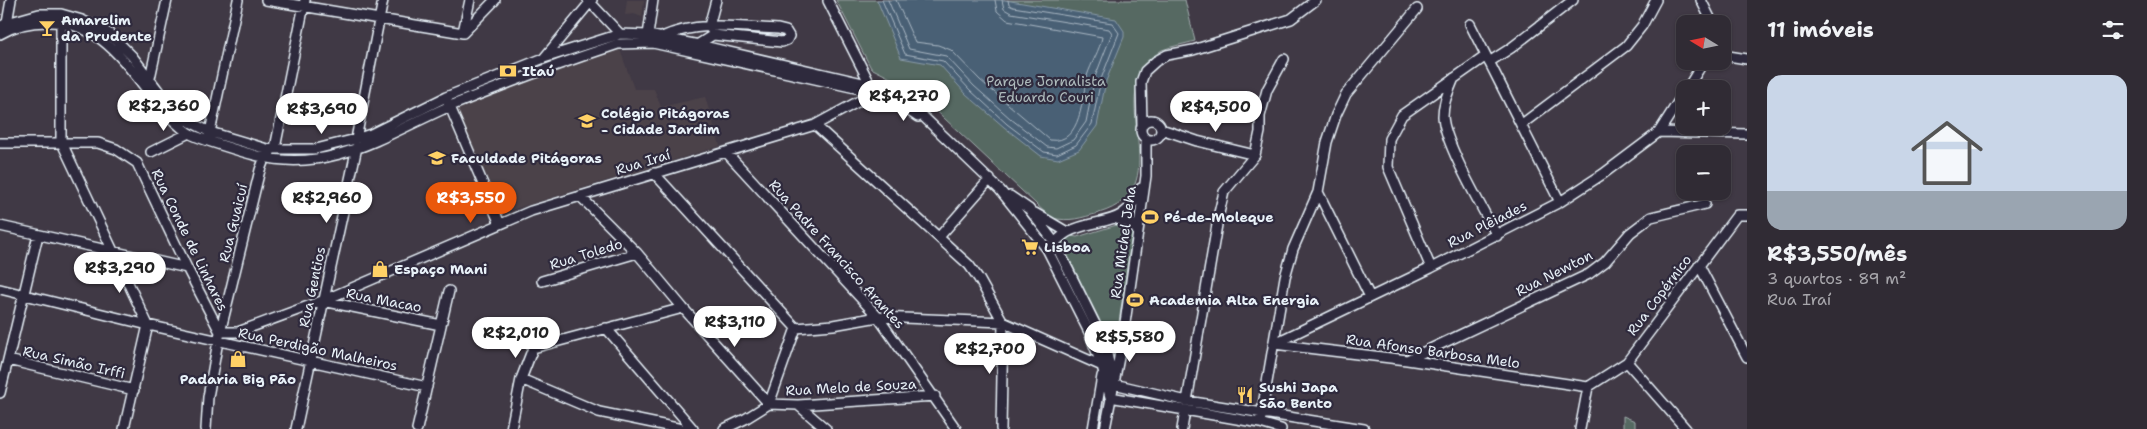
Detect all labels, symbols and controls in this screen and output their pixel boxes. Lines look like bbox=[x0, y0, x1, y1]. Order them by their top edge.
place label: Amarelim da Prudente bbox=[61, 11, 152, 45]
north arrow bbox=[1676, 15, 1731, 70]
map controls bbox=[1676, 15, 1731, 200]
text: 11 imóveis bbox=[1767, 16, 1874, 44]
icon: filters bbox=[2099, 16, 2127, 44]
bar icon: Amarelim da Prudente bbox=[37, 18, 57, 38]
bank icon: Itaú bbox=[498, 61, 518, 81]
place label: Itaú bbox=[522, 62, 555, 80]
park label: Parque Jornalista Eduardo Couri bbox=[986, 72, 1106, 106]
pin: R$4,270 bbox=[858, 80, 950, 122]
button: + bbox=[1676, 80, 1731, 135]
text: R$4,270 bbox=[869, 85, 939, 106]
pin: R$2,360 bbox=[118, 90, 210, 132]
pin: R$4,500 bbox=[1170, 90, 1262, 133]
pin: R$3,690 bbox=[276, 92, 368, 135]
text: R$2,360 bbox=[128, 95, 200, 116]
text: R$4,500 bbox=[1181, 96, 1251, 117]
text: R$3,690 bbox=[287, 98, 357, 119]
place label: Colégio Pitágoras - Cidade Jardim bbox=[601, 104, 730, 138]
icon: home bbox=[1902, 108, 1992, 198]
school or university icon: Colégio Pitágoras - Cidade Jardim bbox=[577, 111, 597, 131]
street label: Rua Iraí bbox=[613, 145, 673, 179]
button: − bbox=[1676, 145, 1731, 200]
school or university icon: Faculdade Pitágoras bbox=[427, 148, 447, 168]
place label: Faculdade Pitágoras bbox=[451, 149, 602, 167]
street label: Rua Conde de Linhares bbox=[148, 166, 232, 314]
street label: Rua Padre Francisco Arantes bbox=[765, 176, 909, 332]
street label: Rua Guaicuí bbox=[215, 182, 251, 264]
pin: R$2,960 bbox=[281, 182, 373, 224]
pin: R$3,550 bbox=[425, 182, 517, 224]
street label: Rua Michel Jeha bbox=[1106, 184, 1140, 299]
text: R$2,960 bbox=[292, 187, 362, 208]
text: R$3,550 bbox=[437, 187, 505, 208]
street label: Rua Plêiades bbox=[1444, 196, 1530, 252]
sports icon: Pé-de-Moleque bbox=[1140, 207, 1160, 227]
place label: Pé-de-Moleque bbox=[1164, 208, 1274, 226]
street label: Rua Toledo bbox=[547, 234, 625, 274]
supermarket icon: Lisboa bbox=[1020, 237, 1040, 257]
place label: Lisboa bbox=[1044, 238, 1091, 256]
text: R$3,550/mês bbox=[1767, 240, 1907, 268]
street label: Rua Gentios bbox=[295, 245, 329, 329]
street label: Rua Newton bbox=[1513, 246, 1596, 300]
street label: Rua Copérnico bbox=[1623, 251, 1695, 339]
pin: R$3,290 bbox=[74, 252, 166, 294]
text: R$3,290 bbox=[85, 257, 155, 278]
shop icon: Espaço Mani bbox=[370, 259, 390, 279]
place label: Espaço Mani bbox=[394, 260, 487, 278]
text: 3 quartos · 89 m² bbox=[1767, 268, 1906, 289]
street label: Rua Macao bbox=[345, 284, 423, 316]
text: Rua Iraí bbox=[1767, 289, 1831, 310]
sports icon: Academia Alta Energia bbox=[1125, 290, 1145, 310]
place label: Academia Alta Energia bbox=[1149, 291, 1320, 309]
pin: R$3,110 bbox=[689, 306, 781, 348]
text: R$3,110 bbox=[704, 311, 766, 332]
pin: R$2,010 bbox=[470, 316, 562, 359]
pin: R$5,580 bbox=[1084, 320, 1176, 363]
text: R$2,010 bbox=[483, 322, 549, 343]
street label: Rua Perdigão Malheiros bbox=[237, 323, 399, 375]
text: R$5,580 bbox=[1096, 326, 1164, 347]
street label: Rua Afonso Barbosa Melo bbox=[1345, 330, 1521, 372]
pin: R$2,700 bbox=[944, 332, 1036, 375]
text: R$2,700 bbox=[955, 338, 1025, 359]
street label: Rua Simão Irffi bbox=[21, 341, 127, 383]
shop icon: Padaria Big Pão bbox=[228, 349, 248, 369]
place label: Padaria Big Pão bbox=[180, 370, 296, 388]
street label: Rua Melo de Souza bbox=[785, 375, 917, 399]
place label: Sushi Japa São Bento bbox=[1259, 378, 1338, 412]
restaurant icon: Sushi Japa São Bento bbox=[1235, 385, 1255, 405]

